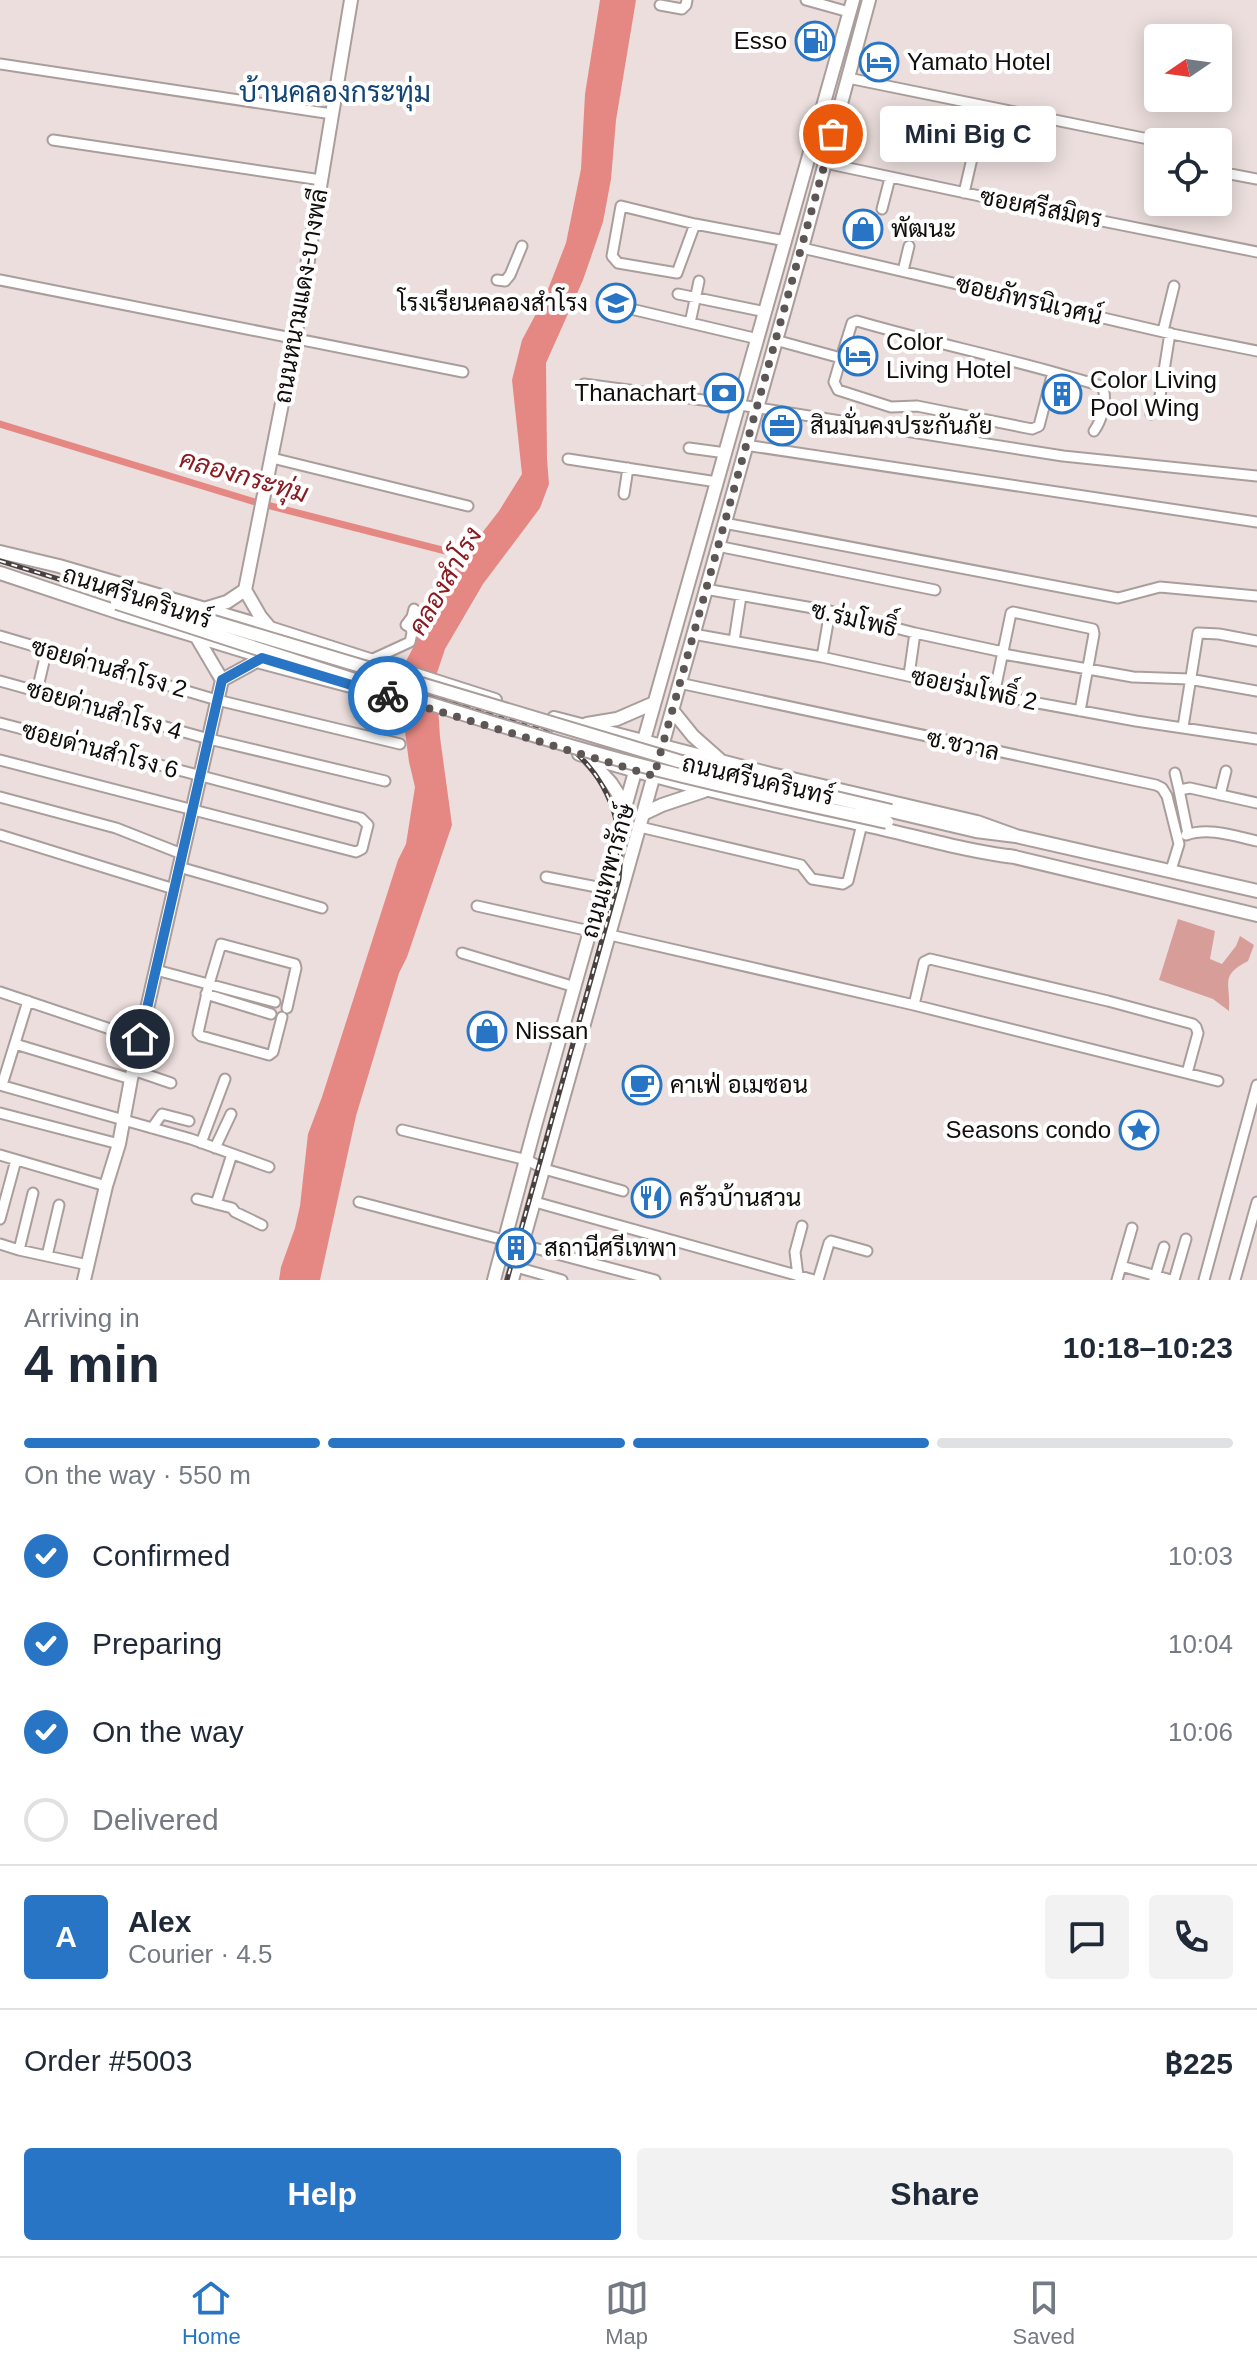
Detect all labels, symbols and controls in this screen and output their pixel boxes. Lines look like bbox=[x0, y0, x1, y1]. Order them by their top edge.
fuel station icon: Esso bbox=[794, 20, 836, 62]
north arrow bbox=[1144, 24, 1232, 112]
map controls bbox=[1144, 24, 1232, 216]
place label: Esso bbox=[734, 27, 787, 54]
hotel icon: Yamato Hotel bbox=[858, 41, 900, 83]
place label: Yamato Hotel bbox=[907, 48, 1051, 75]
district label: บ้านคลองกระทุ่ม bbox=[239, 74, 431, 112]
pin bbox=[799, 100, 867, 168]
callout: Mini Big C bbox=[881, 106, 1057, 162]
icon: bag bbox=[811, 112, 855, 156]
text: Mini Big C bbox=[904, 119, 1032, 149]
button: locate bbox=[1144, 128, 1232, 216]
street label: ซอยศรีสมิตร bbox=[978, 181, 1104, 233]
street label: ถนนหนามแดง-บางพลี bbox=[267, 186, 333, 405]
shop icon: พัฒนะ bbox=[842, 208, 884, 250]
place label: พัฒนะ bbox=[891, 215, 956, 242]
street label: ซอยภัทรนิเวศน์ bbox=[953, 268, 1105, 329]
school or university icon: โรงเรียนคลองสำโรง bbox=[595, 282, 637, 324]
place label: โรงเรียนคลองสำโรง bbox=[396, 287, 588, 316]
place label: Color Living Hotel bbox=[886, 328, 1011, 383]
hotel icon: Color Living Hotel bbox=[837, 335, 879, 377]
place label: Color Living Pool Wing bbox=[1090, 366, 1217, 421]
bank icon: Thanachart bbox=[703, 372, 745, 414]
building icon: Color Living Pool Wing bbox=[1041, 373, 1083, 415]
place label: Thanachart bbox=[575, 379, 696, 406]
office icon: สินมั่นคงประกันภัย bbox=[761, 405, 803, 447]
place label: สินมั่นคงประกันภัย bbox=[810, 406, 992, 439]
water label: คลองกระทุ่ม bbox=[175, 443, 312, 512]
water label: คลองสำโรง bbox=[401, 521, 488, 640]
street label: ถนนศรีนครินทร์ bbox=[59, 558, 215, 633]
street label: ซ.ร่มโพธิ์ bbox=[809, 588, 901, 641]
street label: ซอยด่านสำโรง 2 bbox=[28, 630, 191, 703]
street label: ซอยร่มโพธิ์ 2 bbox=[909, 654, 1041, 715]
courier bbox=[348, 656, 428, 736]
street label: ซอยด่านสำโรง 4 bbox=[23, 672, 186, 745]
icon: bike bbox=[366, 674, 410, 718]
street label: ซอยด่านสำโรง 6 bbox=[19, 714, 182, 783]
street label: ซ.ชวาล bbox=[924, 724, 1002, 765]
street label: ถนนศรีนครินทร์ bbox=[680, 747, 837, 810]
street label: ถนนเทพารักษ์ bbox=[574, 799, 640, 941]
pin bbox=[106, 1005, 174, 1073]
shop icon: Nissan bbox=[466, 1010, 508, 1052]
icon: home bbox=[118, 1017, 162, 1061]
place label: Nissan bbox=[515, 1017, 588, 1044]
cafe icon: คาเฟ่ อเมซอน bbox=[621, 1064, 663, 1106]
place label: คาเฟ่ อเมซอน bbox=[670, 1071, 808, 1098]
place icon: Seasons condo bbox=[1118, 1109, 1160, 1151]
place label: Seasons condo bbox=[946, 1116, 1111, 1143]
restaurant icon: ครัวบ้านสวน bbox=[630, 1177, 672, 1219]
place label: ครัวบ้านสวน bbox=[679, 1183, 801, 1211]
building icon: สถานีศรีเทพา bbox=[495, 1227, 537, 1269]
place label: สถานีศรีเทพา bbox=[544, 1233, 677, 1261]
text: Arriving in bbox=[24, 1303, 140, 1333]
text: 10:18–10:23 bbox=[1063, 1331, 1233, 1364]
text: 4 min bbox=[24, 1335, 160, 1393]
text: On the way · 550 m bbox=[24, 1460, 251, 1490]
icon: check bbox=[24, 1534, 68, 1578]
text: Confirmed bbox=[92, 1539, 230, 1572]
text: 10:03 bbox=[1168, 1541, 1233, 1571]
icon: check bbox=[24, 1622, 68, 1666]
text: Preparing bbox=[92, 1627, 222, 1660]
text: 10:04 bbox=[1168, 1629, 1233, 1659]
icon: check bbox=[24, 1710, 68, 1754]
text: On the way bbox=[92, 1715, 244, 1748]
text: 10:06 bbox=[1168, 1717, 1233, 1747]
text: Delivered bbox=[92, 1803, 219, 1836]
button: chat bbox=[1045, 1895, 1129, 1979]
button: phone bbox=[1149, 1895, 1233, 1979]
text: Alex bbox=[128, 1905, 191, 1938]
text: A bbox=[55, 1920, 77, 1953]
text: Courier · 4.5 bbox=[128, 1939, 273, 1969]
text: Order #5003 bbox=[24, 2044, 192, 2077]
text: ฿225 bbox=[1165, 2047, 1233, 2080]
button: Help bbox=[24, 2148, 621, 2240]
button: Share bbox=[637, 2148, 1233, 2240]
tab: Home bbox=[182, 2276, 241, 2350]
tab: Map bbox=[605, 2276, 649, 2350]
tab: Saved bbox=[1013, 2276, 1075, 2350]

